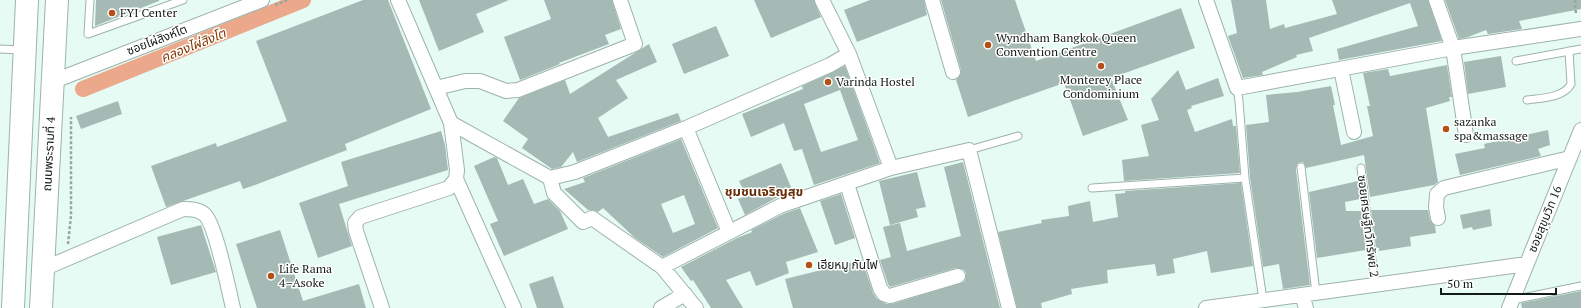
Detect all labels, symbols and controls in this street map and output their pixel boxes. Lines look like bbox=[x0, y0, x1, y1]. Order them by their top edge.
place label: FYI Center bbox=[120, 5, 177, 20]
marker: FYI Center bbox=[107, 8, 117, 18]
street label: ซอยไผ่สิงห์โต bbox=[124, 21, 189, 58]
water label: คลองไผ่สิงโต bbox=[158, 24, 229, 66]
place label: Wyndham Bangkok Queen Convention Centre bbox=[996, 30, 1136, 59]
marker: Wyndham Bangkok Queen Convention Centre bbox=[983, 40, 993, 50]
marker: Monterey Place Condominium bbox=[1096, 61, 1106, 71]
place label: Monterey Place Condominium bbox=[1060, 72, 1142, 101]
place label: Varinda Hostel bbox=[836, 74, 915, 89]
marker: Varinda Hostel bbox=[823, 77, 833, 87]
place label: sazanka spa&massage bbox=[1454, 114, 1528, 143]
street label: ถนนพระรามที่ 4 bbox=[38, 116, 58, 192]
marker: sazanka spa&massage bbox=[1441, 124, 1451, 134]
street label: ซอยเศรษฐีทวีทรัพย์ 2 bbox=[1355, 174, 1382, 278]
district label: ชุมชนเจริญสุข bbox=[725, 182, 803, 200]
street label: ซอยสุขุมวิท 16 bbox=[1524, 183, 1565, 254]
place label: เฮียหมู กันไฟ bbox=[817, 257, 878, 272]
marker: เฮียหมู กันไฟ bbox=[804, 260, 814, 270]
place label: Life Rama 4–Asoke bbox=[279, 261, 332, 290]
scale bar bbox=[1441, 270, 1556, 296]
marker: Life Rama 4–Asoke bbox=[266, 271, 276, 281]
text: 50 m bbox=[1447, 276, 1474, 291]

